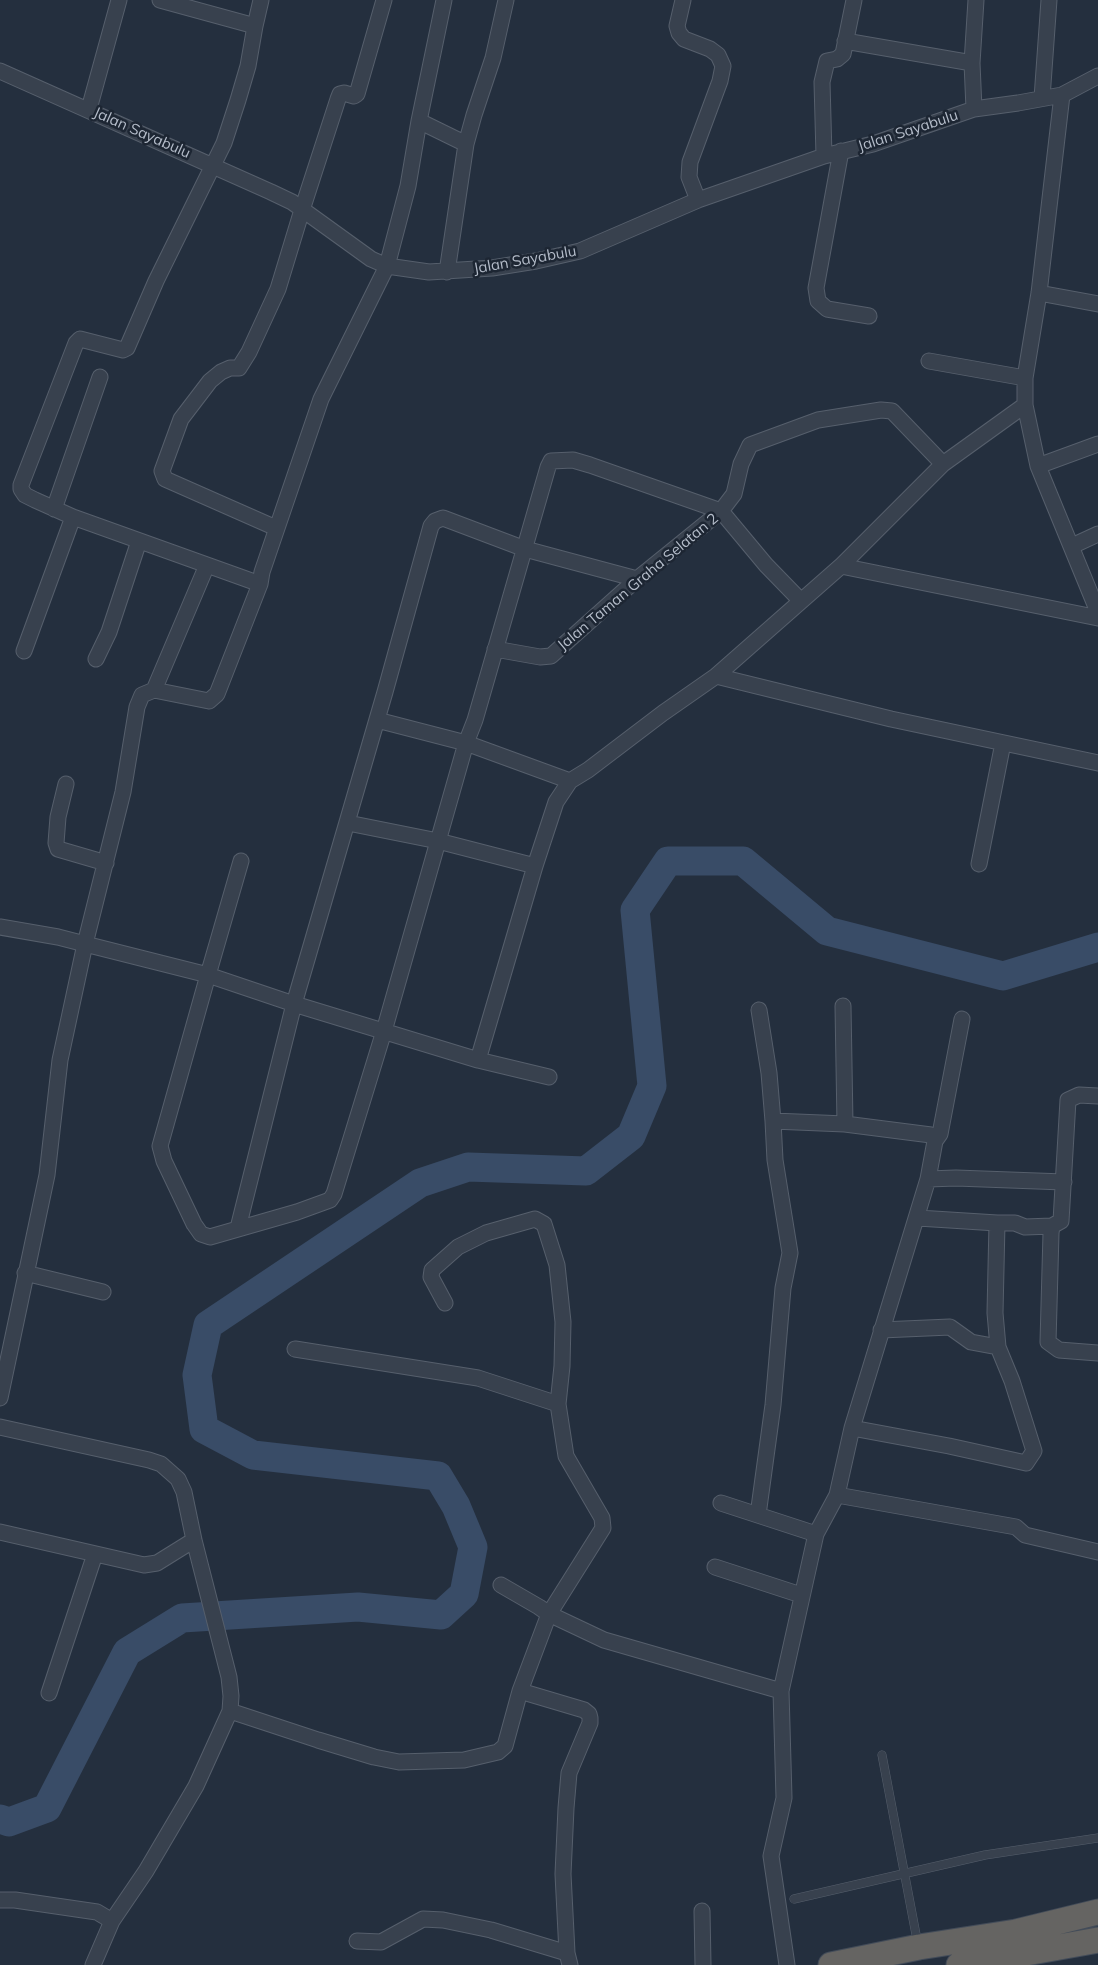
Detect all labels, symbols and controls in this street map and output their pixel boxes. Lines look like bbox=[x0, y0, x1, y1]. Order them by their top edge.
street label: Jalan Sayabulu bbox=[91, 104, 193, 162]
street label: Jalan Sayabulu bbox=[856, 106, 960, 156]
street label: Jalan Sayabulu bbox=[472, 242, 578, 278]
street label: Jalan Taman Graha Selatan 2 bbox=[554, 510, 722, 654]

